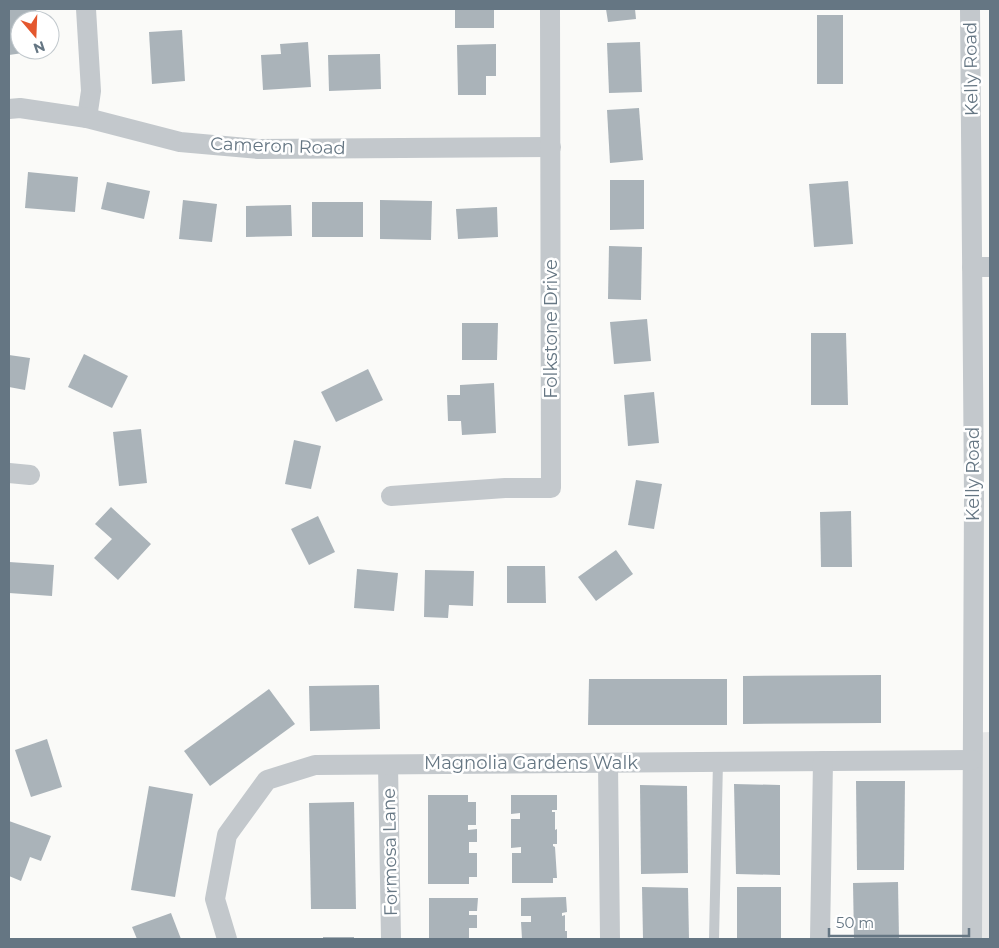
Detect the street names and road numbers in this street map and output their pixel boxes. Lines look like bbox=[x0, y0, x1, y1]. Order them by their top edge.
street label: Kelly Road bbox=[959, 22, 983, 116]
street label: Cameron Road bbox=[210, 133, 346, 159]
street label: Folkstone Drive bbox=[540, 259, 562, 399]
street label: Kelly Road bbox=[962, 427, 984, 521]
street label: Magnolia Gardens Walk bbox=[424, 752, 638, 774]
street label: Formosa Lane bbox=[378, 788, 402, 916]

